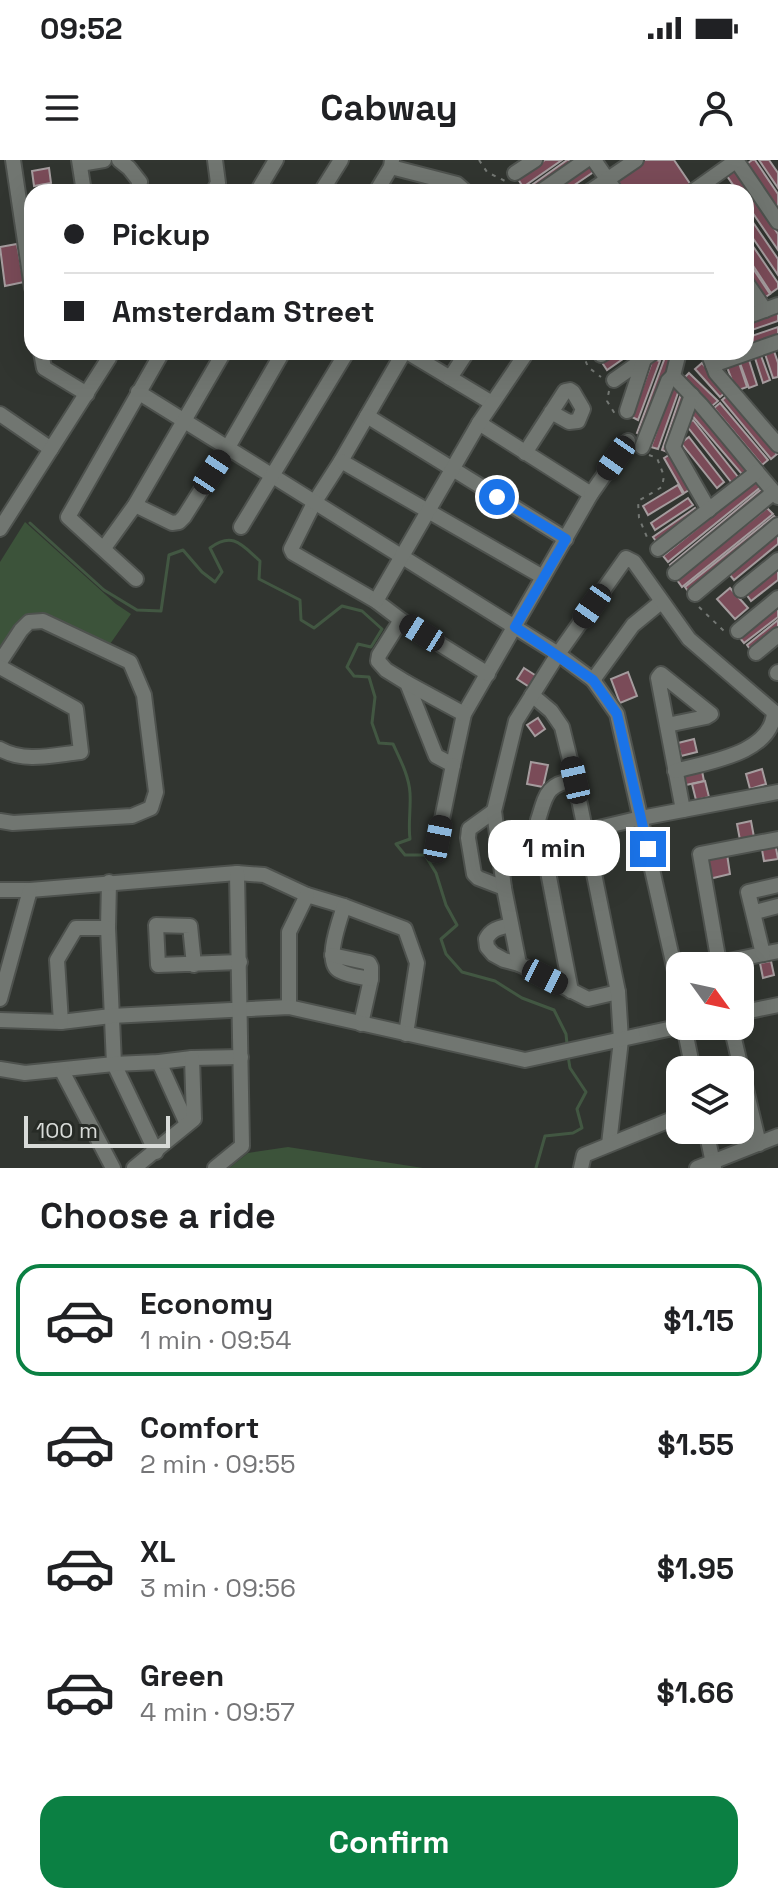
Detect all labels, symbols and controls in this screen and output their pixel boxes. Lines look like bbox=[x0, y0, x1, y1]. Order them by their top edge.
text: 09:52 bbox=[40, 9, 123, 48]
text: Cabway bbox=[320, 85, 458, 131]
icon: menu bbox=[40, 86, 84, 130]
icon: person bbox=[694, 86, 738, 130]
text: Pickup bbox=[112, 215, 210, 254]
text: Amsterdam Street bbox=[112, 292, 375, 331]
car bbox=[592, 431, 640, 485]
car bbox=[189, 445, 235, 499]
route start bbox=[479, 479, 515, 515]
car bbox=[568, 579, 616, 633]
car bbox=[395, 610, 449, 656]
car bbox=[558, 754, 592, 806]
car bbox=[422, 813, 454, 865]
callout: 1 min bbox=[488, 821, 620, 877]
text: 1 min bbox=[522, 831, 586, 865]
route end bbox=[630, 831, 666, 867]
north arrow bbox=[666, 952, 754, 1040]
map controls bbox=[666, 952, 754, 1144]
car bbox=[518, 955, 572, 999]
button: layers bbox=[666, 1056, 754, 1144]
scale bar bbox=[24, 1112, 170, 1148]
text: 100 m bbox=[36, 1116, 98, 1144]
text: Choose a ride bbox=[40, 1193, 276, 1239]
icon: car bbox=[44, 1284, 116, 1356]
text: Economy bbox=[140, 1284, 273, 1323]
text: $1.15 bbox=[663, 1301, 734, 1340]
text: 1 min · 09:54 bbox=[140, 1323, 291, 1357]
icon: car bbox=[44, 1408, 116, 1480]
text: Comfort bbox=[140, 1408, 259, 1447]
text: $1.55 bbox=[657, 1425, 734, 1464]
text: 2 min · 09:55 bbox=[140, 1447, 296, 1481]
icon: car bbox=[44, 1532, 116, 1604]
text: XL bbox=[140, 1532, 176, 1571]
text: $1.95 bbox=[657, 1549, 734, 1588]
text: 3 min · 09:56 bbox=[140, 1571, 296, 1605]
icon: car bbox=[44, 1656, 116, 1728]
text: Green bbox=[140, 1656, 224, 1695]
text: $1.66 bbox=[657, 1673, 734, 1712]
text: 4 min · 09:57 bbox=[140, 1695, 295, 1729]
button: Confirm bbox=[40, 1796, 738, 1888]

